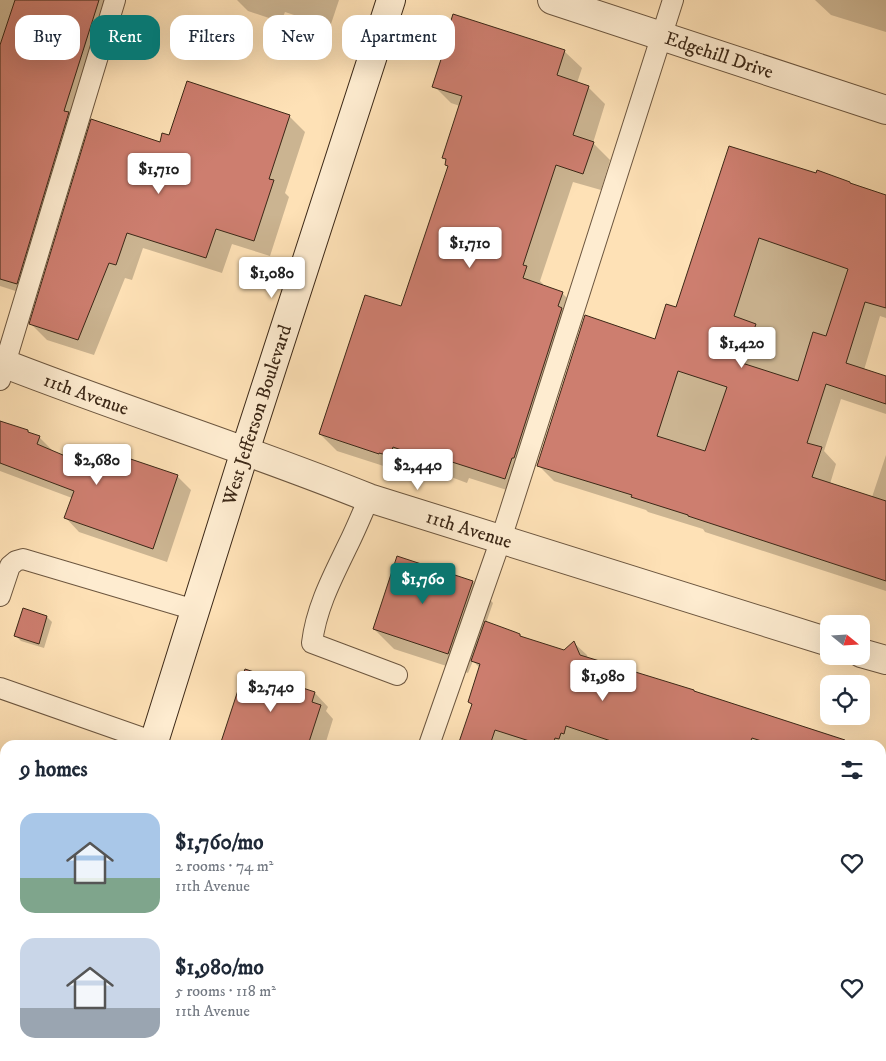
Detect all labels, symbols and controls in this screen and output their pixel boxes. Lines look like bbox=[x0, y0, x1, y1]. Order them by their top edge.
chip: Buy bbox=[15, 15, 80, 60]
chip: Rent bbox=[90, 15, 160, 60]
chip: Filters bbox=[170, 15, 253, 60]
chip: New bbox=[263, 15, 332, 60]
chip: Apartment bbox=[342, 15, 455, 60]
street label: Edgehill Drive bbox=[662, 26, 776, 84]
pin: $1,710 bbox=[118, 152, 200, 195]
text: $1,710 bbox=[139, 159, 179, 179]
pin: $1,710 bbox=[429, 226, 511, 269]
text: $1,710 bbox=[450, 233, 490, 253]
pin: $1,080 bbox=[231, 256, 313, 299]
text: $1,080 bbox=[250, 263, 294, 283]
street label: West Jefferson Boulevard bbox=[217, 321, 297, 509]
pin: $1,420 bbox=[701, 326, 783, 369]
text: $1,420 bbox=[720, 333, 764, 353]
street label: 11th Avenue bbox=[40, 368, 132, 420]
pin: $2,680 bbox=[56, 444, 138, 486]
pin: $2,440 bbox=[377, 448, 459, 491]
text: $2,680 bbox=[74, 450, 120, 470]
text: $2,440 bbox=[394, 455, 442, 475]
street label: 11th Avenue bbox=[423, 505, 515, 554]
pin: $1,760 bbox=[382, 562, 464, 605]
text: $1,760 bbox=[401, 569, 445, 589]
north arrow bbox=[820, 615, 870, 665]
map controls bbox=[820, 615, 870, 725]
pin: $1,980 bbox=[562, 660, 644, 702]
text: $1,980 bbox=[581, 666, 625, 686]
pin: $2,740 bbox=[230, 670, 312, 713]
button: locate bbox=[820, 675, 870, 725]
text: $2,740 bbox=[248, 677, 294, 697]
icon: filters bbox=[838, 756, 866, 784]
text: 9 homes bbox=[20, 757, 88, 783]
text: $1,760/mo bbox=[175, 830, 263, 856]
icon: home bbox=[60, 833, 120, 893]
icon: heart bbox=[838, 849, 866, 877]
text: 2 rooms · 74 m² bbox=[175, 856, 273, 876]
text: 11th Avenue bbox=[175, 876, 250, 896]
text: $1,980/mo bbox=[175, 955, 264, 981]
icon: home bbox=[60, 958, 120, 1018]
icon: heart bbox=[838, 974, 866, 1002]
text: 5 rooms · 118 m² bbox=[175, 981, 276, 1001]
text: 11th Avenue bbox=[175, 1001, 250, 1021]

